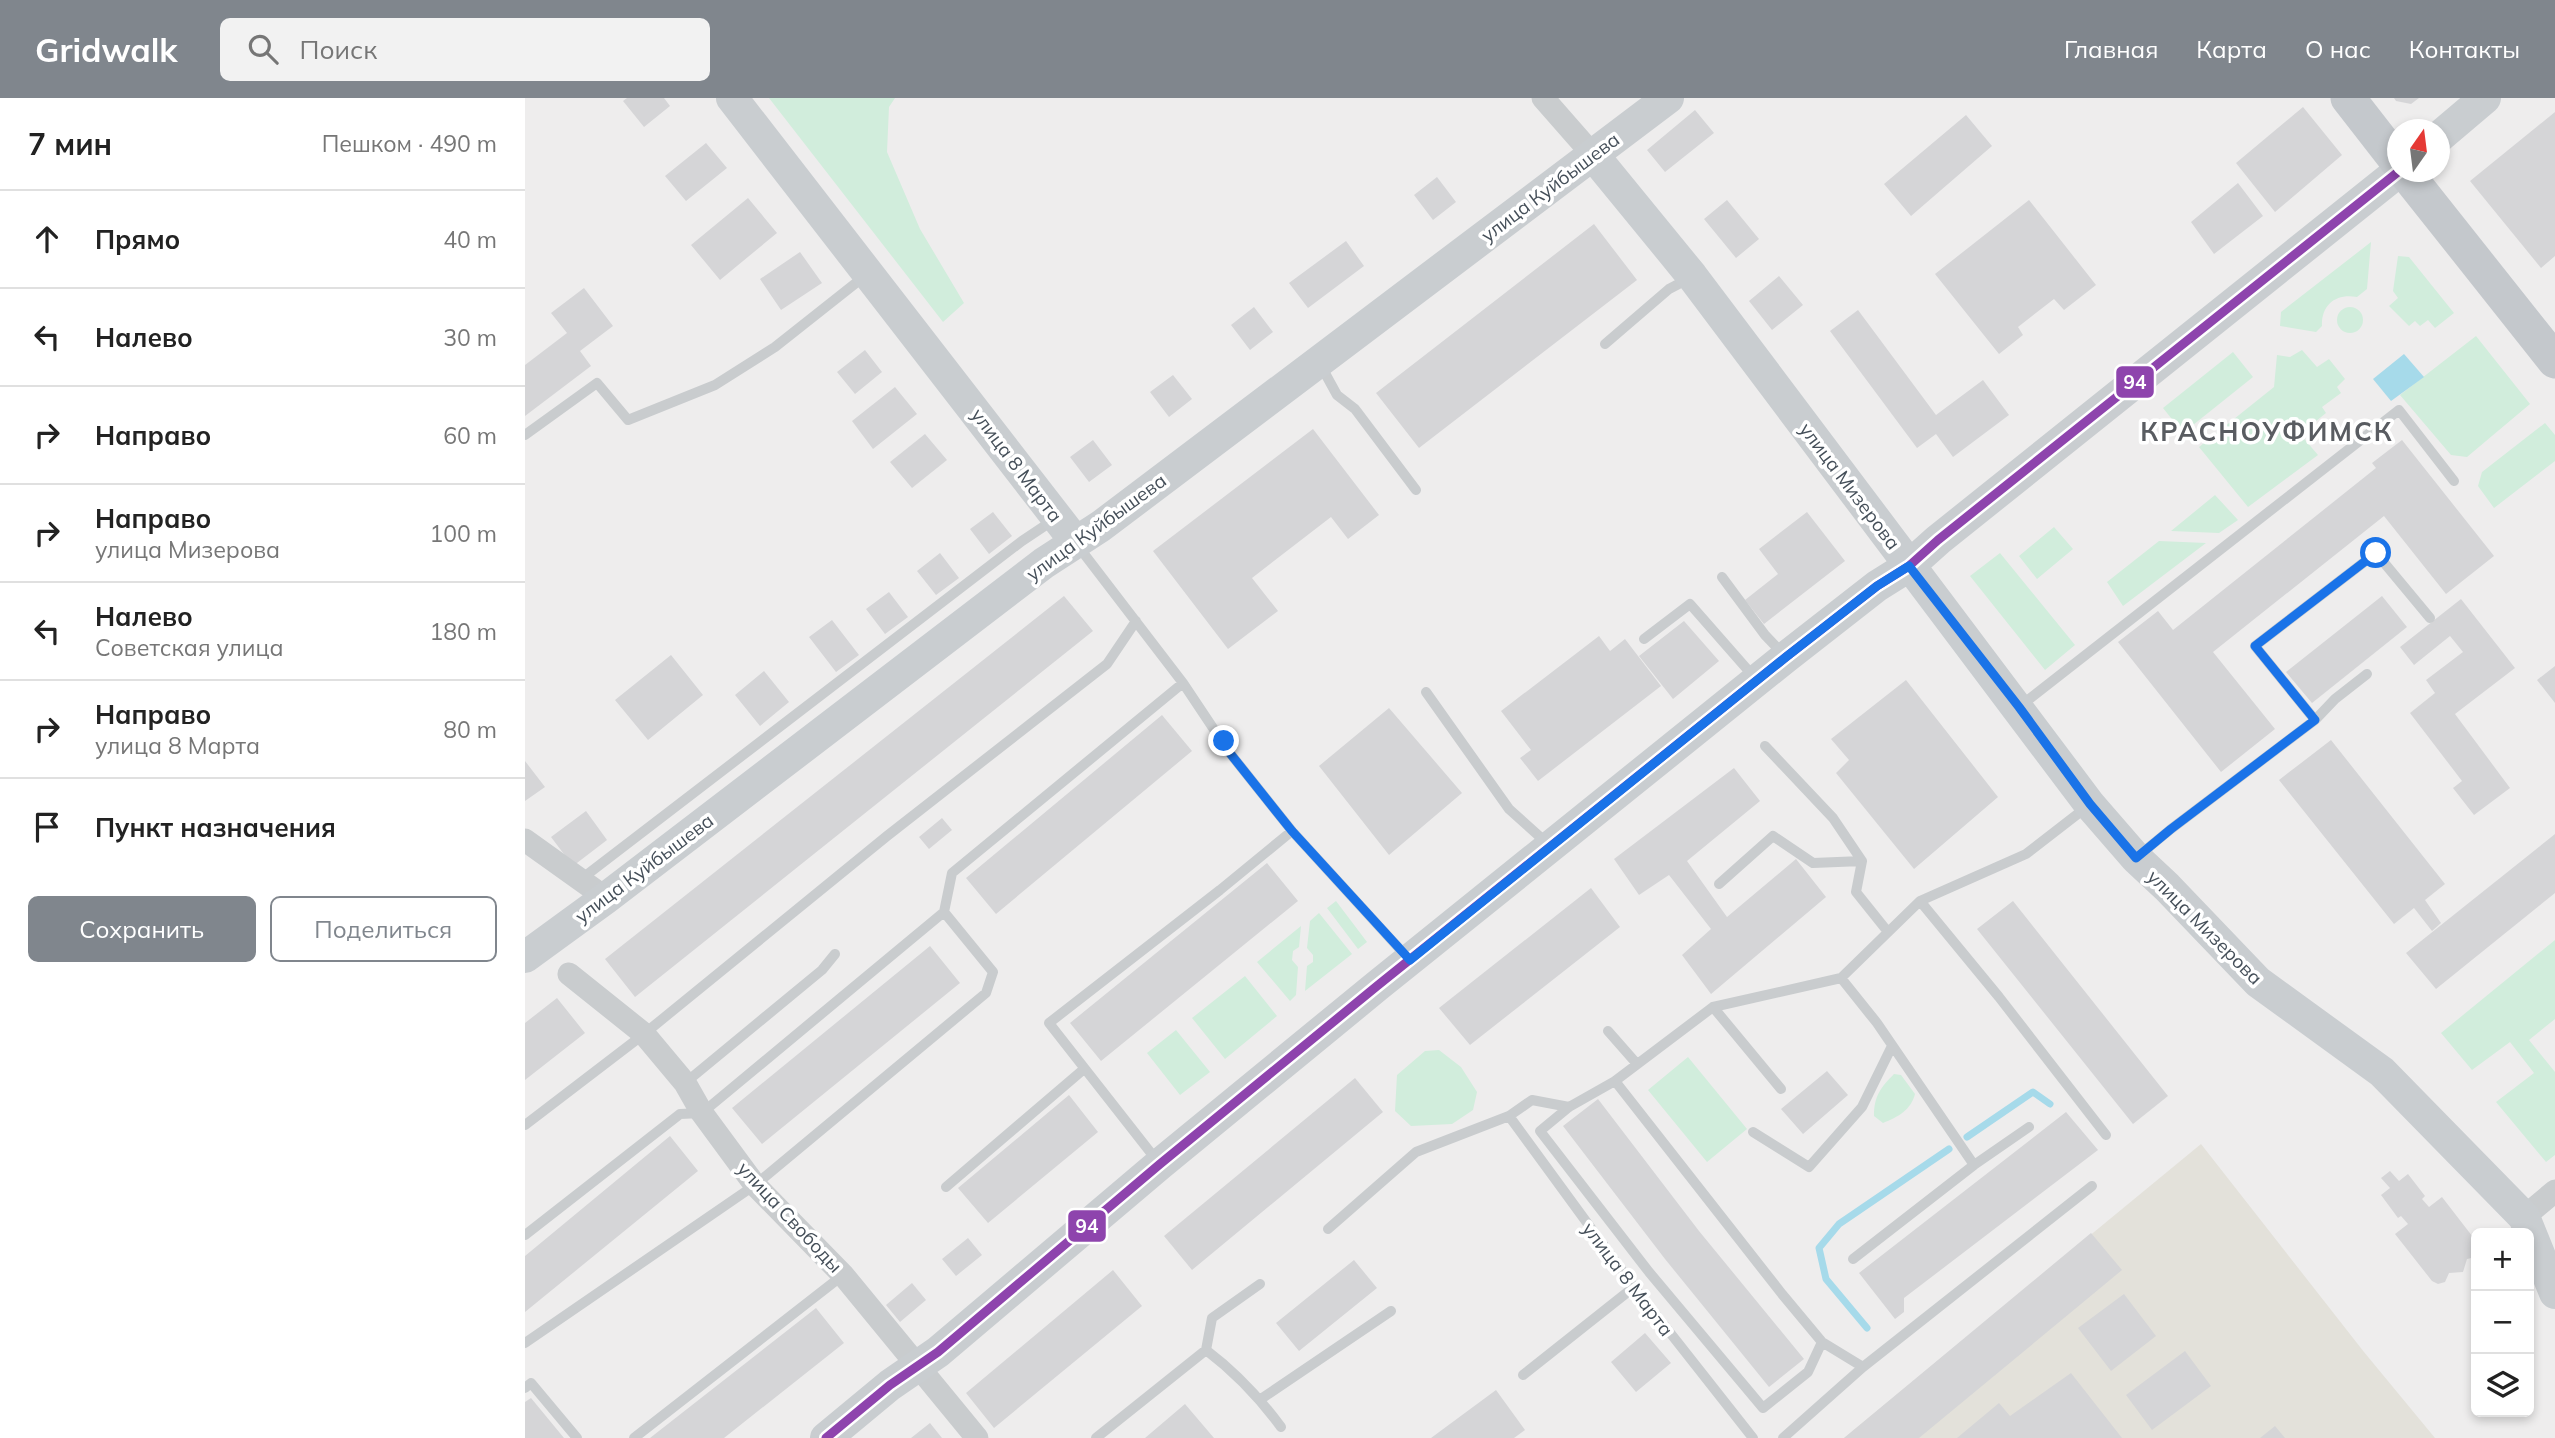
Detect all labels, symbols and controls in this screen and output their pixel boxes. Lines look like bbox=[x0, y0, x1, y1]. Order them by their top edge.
search box bbox=[220, 18, 710, 81]
text: Gridwalk bbox=[35, 29, 178, 70]
icon: search bbox=[244, 30, 282, 68]
text: Поиск bbox=[300, 33, 377, 66]
text: Главная bbox=[2064, 34, 2158, 64]
text: Карта bbox=[2196, 34, 2267, 64]
text: О нас bbox=[2305, 34, 2371, 64]
text: Контакты bbox=[2409, 34, 2520, 64]
north arrow bbox=[2387, 119, 2450, 182]
text: 7 мин bbox=[28, 125, 112, 163]
street label: улица Куйбышева bbox=[1476, 127, 1624, 247]
text: Пешком · 490 m bbox=[322, 129, 497, 158]
icon: ahead bbox=[28, 220, 66, 258]
text: Прямо bbox=[95, 223, 180, 256]
text: 40 m bbox=[443, 225, 497, 254]
icon: left bbox=[28, 318, 66, 356]
text: Налево bbox=[95, 321, 193, 354]
text: 30 m bbox=[443, 323, 497, 352]
line badge: 94 bbox=[2115, 365, 2155, 399]
text: 94 bbox=[2124, 370, 2147, 394]
street label: улица 8 Марта bbox=[966, 403, 1068, 527]
district label: КРАСНОУФИМСК bbox=[2140, 415, 2394, 448]
icon: right bbox=[28, 416, 66, 454]
street label: улица Мизерова bbox=[1794, 418, 1906, 554]
text: Направо bbox=[95, 419, 211, 452]
text: 60 m bbox=[443, 421, 497, 450]
street label: улица Куйбышева bbox=[1021, 468, 1171, 586]
text: Направо bbox=[95, 502, 211, 535]
icon: right bbox=[28, 514, 66, 552]
text: 100 m bbox=[429, 519, 497, 548]
text: улица Мизерова bbox=[95, 535, 280, 564]
route start bbox=[2360, 537, 2391, 568]
text: Налево bbox=[95, 600, 193, 633]
icon: left bbox=[28, 612, 66, 650]
text: 180 m bbox=[429, 617, 497, 646]
text: Советская улица bbox=[95, 633, 284, 662]
text: Направо bbox=[95, 698, 211, 731]
icon: right bbox=[28, 710, 66, 748]
text: 80 m bbox=[443, 715, 497, 744]
route end bbox=[1208, 725, 1239, 756]
text: улица 8 Марта bbox=[95, 731, 260, 760]
icon: arrive bbox=[28, 808, 66, 846]
street label: улица Куйбышева bbox=[570, 808, 718, 928]
text: Пункт назначения bbox=[95, 811, 336, 844]
street label: улица Мизерова bbox=[2142, 864, 2268, 990]
button: Сохранить bbox=[28, 896, 256, 962]
button: Поделиться bbox=[270, 896, 497, 962]
street label: улица Свободы bbox=[733, 1157, 847, 1277]
line badge: 94 bbox=[1067, 1209, 1107, 1243]
text: 94 bbox=[1076, 1214, 1099, 1238]
street label: улица 8 Марта bbox=[1577, 1217, 1679, 1341]
map controls bbox=[2471, 1228, 2534, 1417]
button: + bbox=[2471, 1228, 2534, 1291]
button: − bbox=[2471, 1291, 2534, 1354]
button: layers bbox=[2471, 1354, 2534, 1417]

